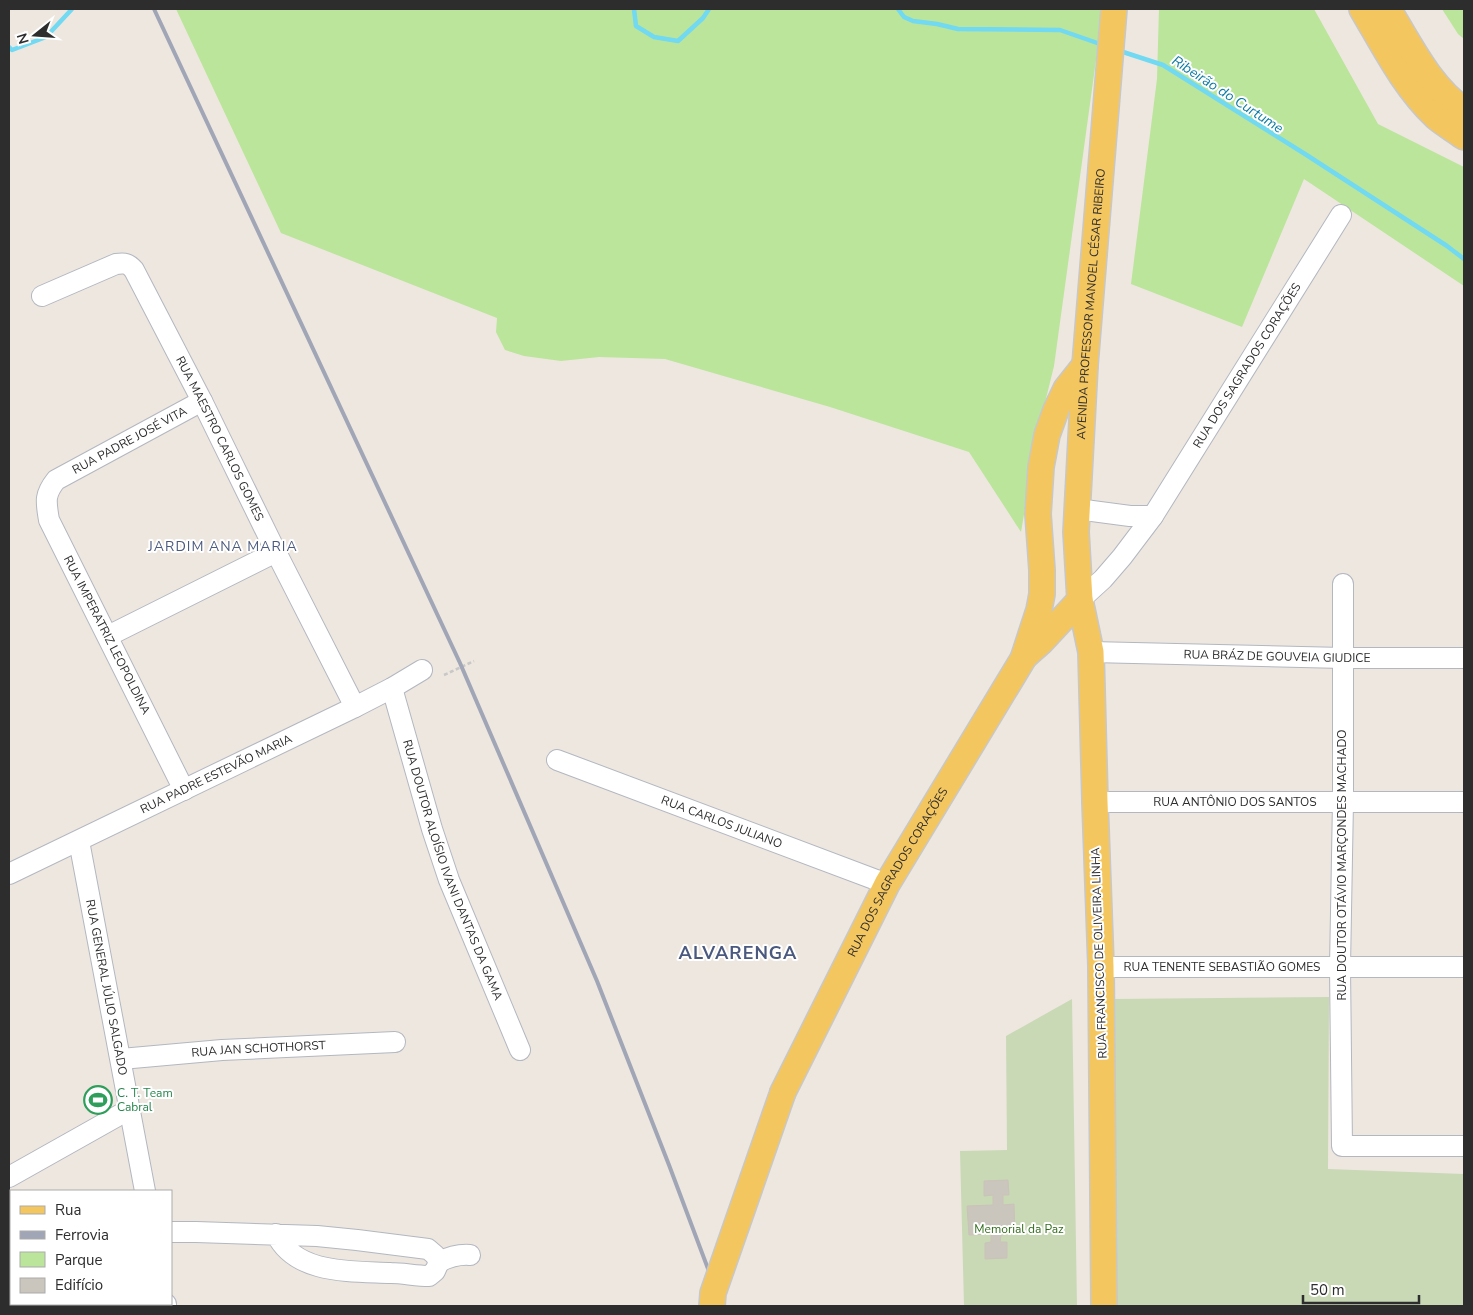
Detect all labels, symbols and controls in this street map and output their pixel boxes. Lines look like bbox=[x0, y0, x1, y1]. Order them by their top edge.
north arrow bbox=[10, 10, 60, 60]
text: N bbox=[12, 31, 34, 46]
water label: Ribeirão do Curtume bbox=[1168, 51, 1288, 138]
street label: AVENIDA PROFESSOR MANOEL CÉSAR RIBEIRO bbox=[1073, 168, 1109, 440]
street label: RUA DOS SAGRADOS CORAÇÕES bbox=[1189, 280, 1305, 451]
street label: RUA MAESTRO CARLOS GOMES bbox=[172, 353, 268, 524]
street label: RUA PADRE JOSÉ VITA bbox=[69, 403, 190, 478]
district label: JARDIM ANA MARIA bbox=[147, 537, 298, 556]
street label: RUA IMPERATRIZ LEOPOLDINA bbox=[60, 553, 154, 717]
street label: RUA BRÁZ DE GOUVEIA GIUDICE bbox=[1183, 646, 1370, 666]
street label: RUA DOUTOR OTÁVIO MARÇONDES MACHADO bbox=[1334, 729, 1350, 1001]
street label: RUA PADRE ESTEVÃO MARIA bbox=[138, 730, 295, 817]
street label: RUA DOUTOR ALOÍSIO IVANI DANTAS DA GAMA bbox=[399, 738, 506, 1003]
street label: RUA DOS SAGRADOS CORAÇÕES bbox=[844, 784, 952, 960]
street label: RUA CARLOS JULIANO bbox=[659, 792, 785, 852]
street label: RUA ANTÔNIO DOS SANTOS bbox=[1153, 794, 1317, 810]
street label: RUA FRANCISCO DE OLIVEIRA LINHA bbox=[1087, 847, 1111, 1059]
street label: RUA GENERAL JÚLIO SALGADO bbox=[82, 898, 131, 1077]
district label: ALVARENGA bbox=[679, 941, 798, 965]
street label: RUA TENENTE SEBASTIÃO GOMES bbox=[1124, 959, 1320, 975]
street label: RUA JAN SCHOTHORST bbox=[191, 1037, 327, 1061]
sports icon: C. T. Team Cabral bbox=[83, 1085, 113, 1115]
place label: C. T. Team Cabral bbox=[117, 1085, 173, 1115]
legend bbox=[10, 1190, 172, 1305]
text: Rua bbox=[55, 1200, 81, 1220]
park label: Memorial da Paz bbox=[974, 1221, 1064, 1237]
text: Ferrovia bbox=[55, 1225, 109, 1245]
text: Parque bbox=[55, 1250, 103, 1270]
scale bar bbox=[1303, 1272, 1419, 1304]
text: Edifício bbox=[55, 1275, 103, 1295]
text: 50 m bbox=[1310, 1280, 1345, 1300]

